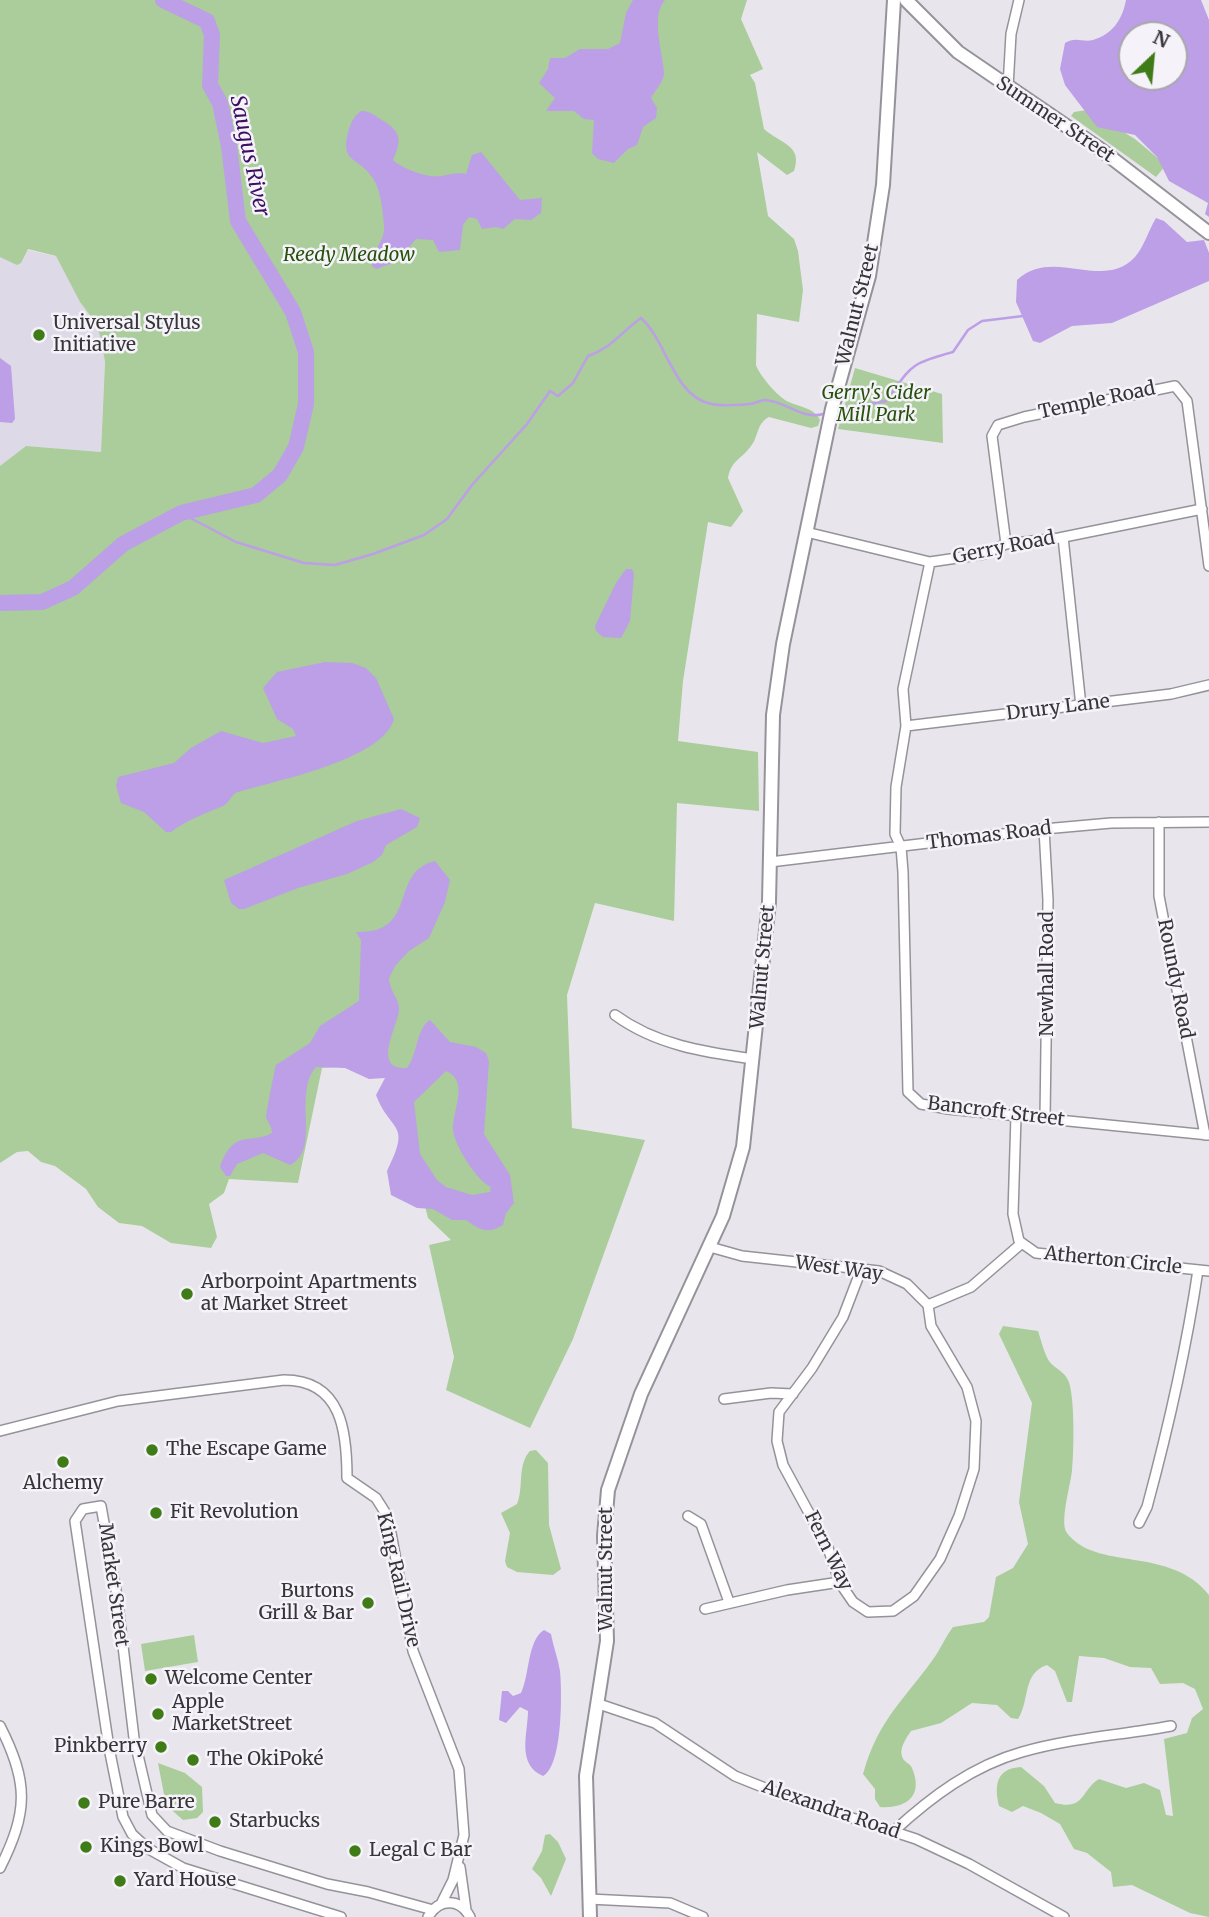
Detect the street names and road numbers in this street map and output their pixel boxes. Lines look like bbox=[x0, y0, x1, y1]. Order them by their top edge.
street label: Summer Street bbox=[991, 72, 1119, 168]
street label: Walnut Street bbox=[832, 242, 884, 368]
street label: Temple Road bbox=[1036, 377, 1158, 425]
street label: Gerry Road bbox=[951, 527, 1057, 569]
street label: Drury Lane bbox=[1005, 690, 1111, 726]
street label: Thomas Road bbox=[925, 817, 1053, 855]
street label: Walnut Street bbox=[746, 904, 780, 1030]
street label: Newhall Road bbox=[1037, 911, 1059, 1037]
street label: Roundy Road bbox=[1152, 917, 1198, 1041]
street label: Bancroft Street bbox=[926, 1092, 1066, 1132]
street label: Atherton Circle bbox=[1043, 1242, 1183, 1280]
street label: West Way bbox=[794, 1252, 884, 1286]
street label: Walnut Street bbox=[596, 1507, 618, 1631]
street label: Fern Way bbox=[799, 1508, 857, 1594]
street label: King Rail Drive bbox=[371, 1510, 425, 1650]
street label: Market Street bbox=[93, 1522, 133, 1648]
street label: Alexandra Road bbox=[759, 1776, 903, 1844]

